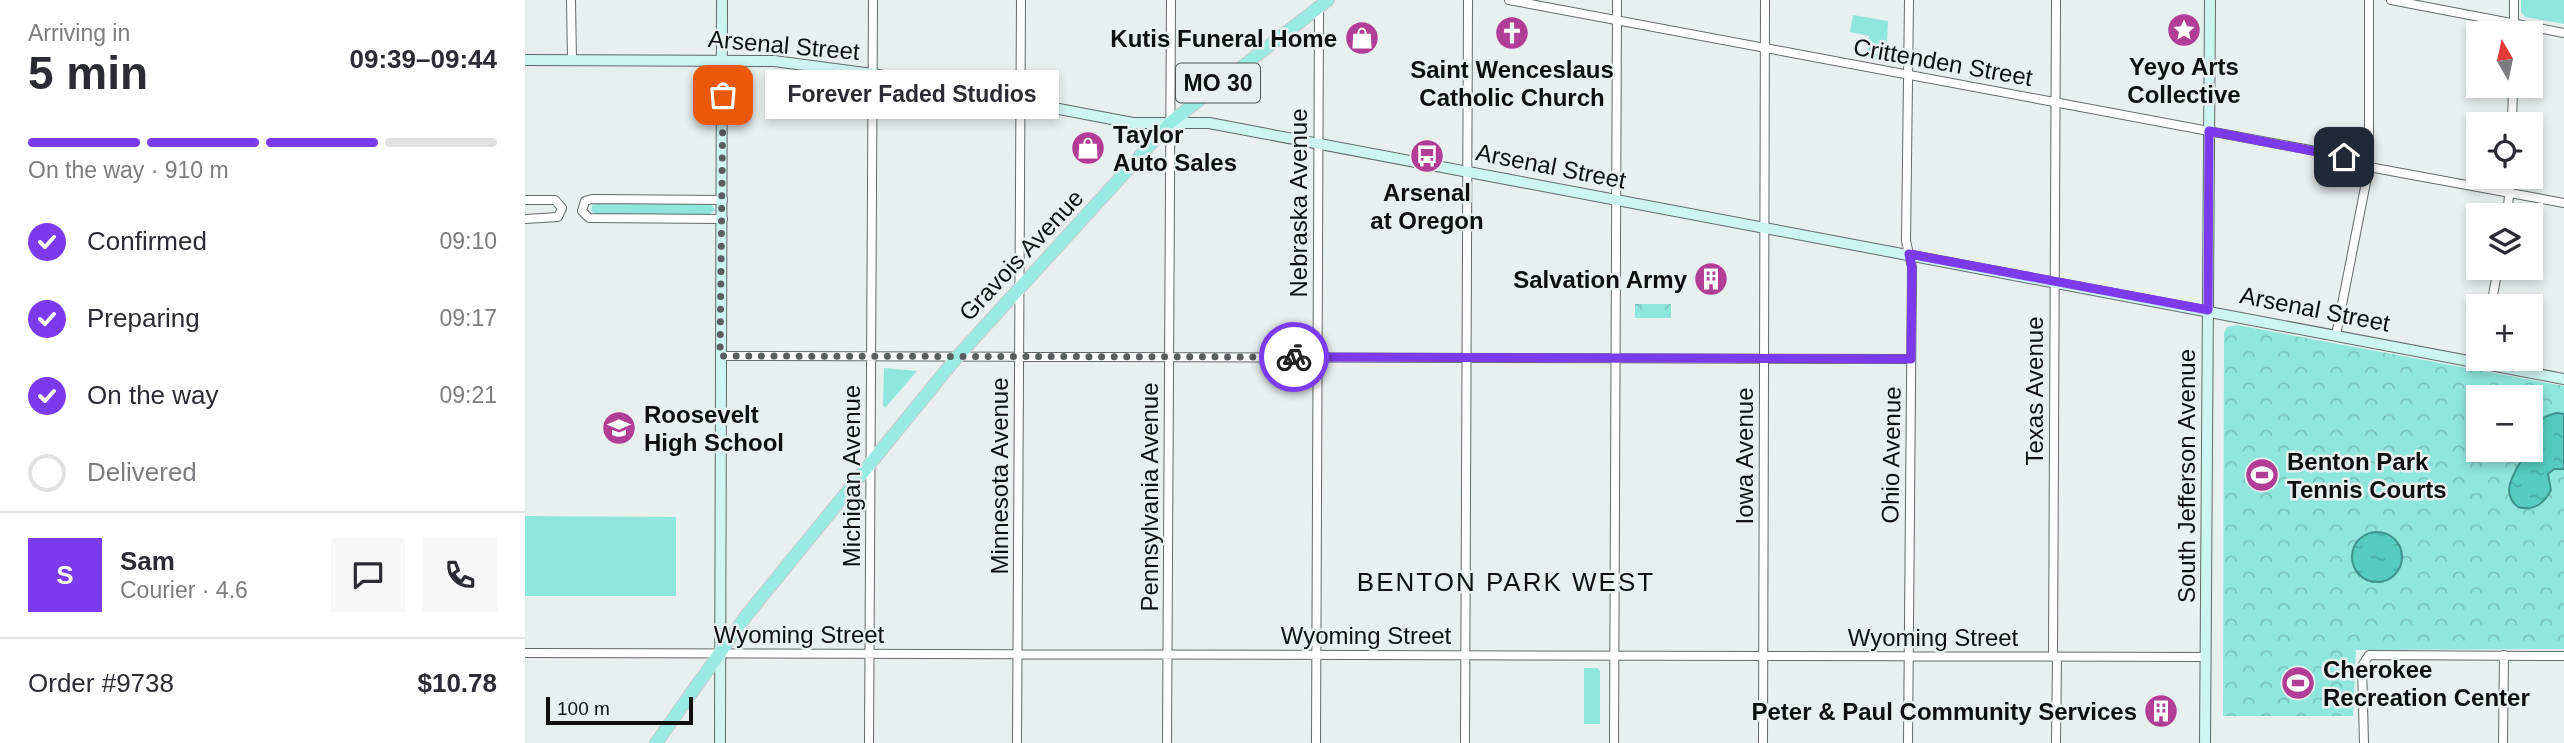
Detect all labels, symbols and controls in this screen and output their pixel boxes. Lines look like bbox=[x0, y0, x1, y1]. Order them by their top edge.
place icon: Yeyo Arts Collective bbox=[2165, 11, 2203, 49]
church icon: Saint Wenceslaus Catholic Church bbox=[1493, 14, 1531, 52]
shop icon: Kutis Funeral Home bbox=[1343, 19, 1381, 57]
text: Arriving in bbox=[28, 20, 130, 46]
north arrow bbox=[2466, 21, 2543, 98]
map controls bbox=[2466, 21, 2543, 462]
street label: Arsenal Street bbox=[707, 25, 861, 65]
place label: Kutis Funeral Home bbox=[1110, 25, 1337, 52]
street label: Crittenden Street bbox=[1851, 33, 2035, 91]
text: 09:39–09:44 bbox=[350, 44, 497, 74]
text: 5 min bbox=[28, 47, 148, 99]
place label: Yeyo Arts Collective bbox=[2127, 53, 2241, 108]
place label: Saint Wenceslaus Catholic Church bbox=[1410, 56, 1614, 111]
road number: MO 30 bbox=[1176, 64, 1260, 102]
pin bbox=[693, 65, 753, 125]
callout: Forever Faded Studios bbox=[765, 70, 1059, 119]
icon: bag bbox=[704, 76, 742, 114]
text: Forever Faded Studios bbox=[787, 81, 1037, 107]
street label: Nebraska Avenue bbox=[1285, 108, 1312, 298]
button: locate bbox=[2466, 112, 2543, 189]
place label: Taylor Auto Sales bbox=[1113, 121, 1237, 176]
pin bbox=[2314, 127, 2374, 187]
shop icon: Taylor Auto Sales bbox=[1069, 129, 1107, 167]
bus stop icon: Arsenal at Oregon bbox=[1408, 137, 1446, 175]
street label: Arsenal Street bbox=[1474, 138, 1629, 194]
icon: home bbox=[2325, 138, 2363, 176]
text: On the way · 910 m bbox=[28, 157, 229, 183]
place label: Arsenal at Oregon bbox=[1370, 179, 1484, 234]
street label: Gravois Avenue bbox=[953, 184, 1089, 326]
button: layers bbox=[2466, 203, 2543, 280]
icon: check bbox=[28, 223, 66, 261]
text: Confirmed bbox=[87, 226, 207, 256]
text: 09:10 bbox=[439, 228, 497, 254]
building icon: Salvation Army bbox=[1692, 260, 1730, 298]
place label: Salvation Army bbox=[1513, 266, 1688, 293]
street label: Arsenal Street bbox=[2238, 281, 2393, 337]
button: + bbox=[2466, 294, 2543, 371]
icon: check bbox=[28, 300, 66, 338]
text: Preparing bbox=[87, 303, 200, 333]
text: 09:17 bbox=[439, 305, 497, 331]
street label: Texas Avenue bbox=[2021, 316, 2048, 466]
courier bbox=[1259, 322, 1329, 392]
icon: bike bbox=[1275, 338, 1313, 376]
street label: South Jefferson Avenue bbox=[2173, 349, 2200, 603]
icon: check bbox=[28, 377, 66, 415]
street label: Minnesota Avenue bbox=[986, 377, 1013, 575]
text: On the way bbox=[87, 380, 219, 410]
text: 09:21 bbox=[439, 382, 497, 408]
street label: Pennsylvania Avenue bbox=[1136, 382, 1163, 612]
street label: Michigan Avenue bbox=[838, 385, 865, 567]
button: − bbox=[2466, 385, 2543, 462]
street label: Ohio Avenue bbox=[1876, 386, 1906, 524]
street label: Iowa Avenue bbox=[1731, 387, 1758, 525]
place label: Roosevelt High School bbox=[644, 401, 784, 456]
school or university icon: Roosevelt High School bbox=[600, 409, 638, 447]
place label: Benton Park Tennis Courts bbox=[2287, 448, 2447, 503]
sports icon: Benton Park Tennis Courts bbox=[2243, 456, 2281, 494]
text: Delivered bbox=[87, 457, 197, 487]
button: chat bbox=[331, 538, 405, 612]
button: phone bbox=[423, 538, 497, 612]
text: Sam bbox=[120, 546, 175, 576]
text: S bbox=[56, 560, 74, 590]
district label: BENTON PARK WEST bbox=[1357, 567, 1655, 597]
text: Courier · 4.6 bbox=[120, 577, 248, 603]
street label: Wyoming Street bbox=[714, 621, 885, 648]
street label: Wyoming Street bbox=[1281, 622, 1452, 649]
street label: Wyoming Street bbox=[1848, 624, 2019, 651]
place label: Cherokee Recreation Center bbox=[2323, 656, 2530, 711]
sports icon: Cherokee Recreation Center bbox=[2279, 664, 2317, 702]
text: Order #9738 bbox=[28, 668, 174, 698]
text: $10.78 bbox=[417, 668, 497, 698]
building icon: Peter & Paul Community Services bbox=[2142, 692, 2180, 730]
scale bar bbox=[546, 694, 693, 726]
text: 100 m bbox=[557, 698, 610, 719]
place label: Peter & Paul Community Services bbox=[1752, 698, 2137, 725]

